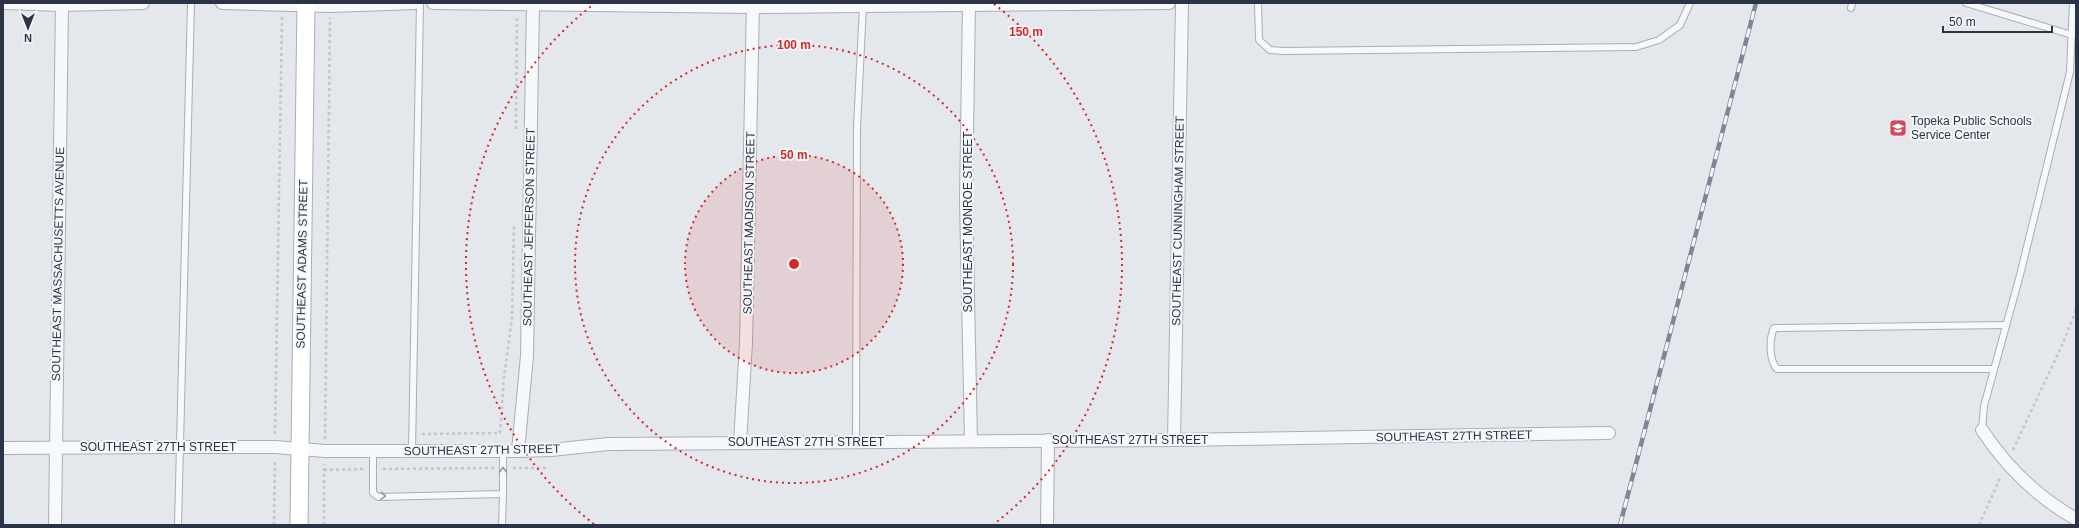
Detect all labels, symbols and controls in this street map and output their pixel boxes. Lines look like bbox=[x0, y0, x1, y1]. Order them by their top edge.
north arrow bbox=[8, 8, 48, 48]
scale bar bbox=[1943, 8, 2052, 34]
text: 50 m bbox=[1949, 15, 1976, 29]
text: 150 m bbox=[1009, 25, 1043, 39]
text: N bbox=[24, 32, 32, 44]
text: 100 m bbox=[777, 38, 811, 52]
place label: Topeka Public Schools Service Center bbox=[1911, 114, 2032, 142]
street label: SOUTHEAST CUNNINGHAM STREET bbox=[1169, 115, 1187, 326]
school or university icon: Topeka Public Schools Service Center bbox=[1888, 118, 1908, 138]
street label: SOUTHEAST JEFFERSON STREET bbox=[520, 127, 538, 326]
street label: SOUTHEAST MADISON STREET bbox=[740, 131, 758, 315]
street label: SOUTHEAST MONROE STREET bbox=[961, 131, 975, 313]
street label: SOUTHEAST MASSACHUSETTS AVENUE bbox=[49, 147, 67, 381]
text: 50 m bbox=[780, 148, 808, 162]
street label: SOUTHEAST ADAMS STREET bbox=[294, 179, 310, 349]
centre of rings bbox=[787, 257, 801, 271]
street label: SOUTHEAST 27TH STREET bbox=[1376, 428, 1533, 444]
street label: SOUTHEAST 27TH STREET bbox=[1052, 433, 1209, 447]
street label: SOUTHEAST 27TH STREET bbox=[728, 435, 885, 449]
street label: SOUTHEAST 27TH STREET bbox=[80, 440, 237, 454]
street label: SOUTHEAST 27TH STREET bbox=[404, 442, 561, 458]
one-way arrow bbox=[499, 467, 507, 473]
one-way arrow bbox=[380, 492, 387, 501]

